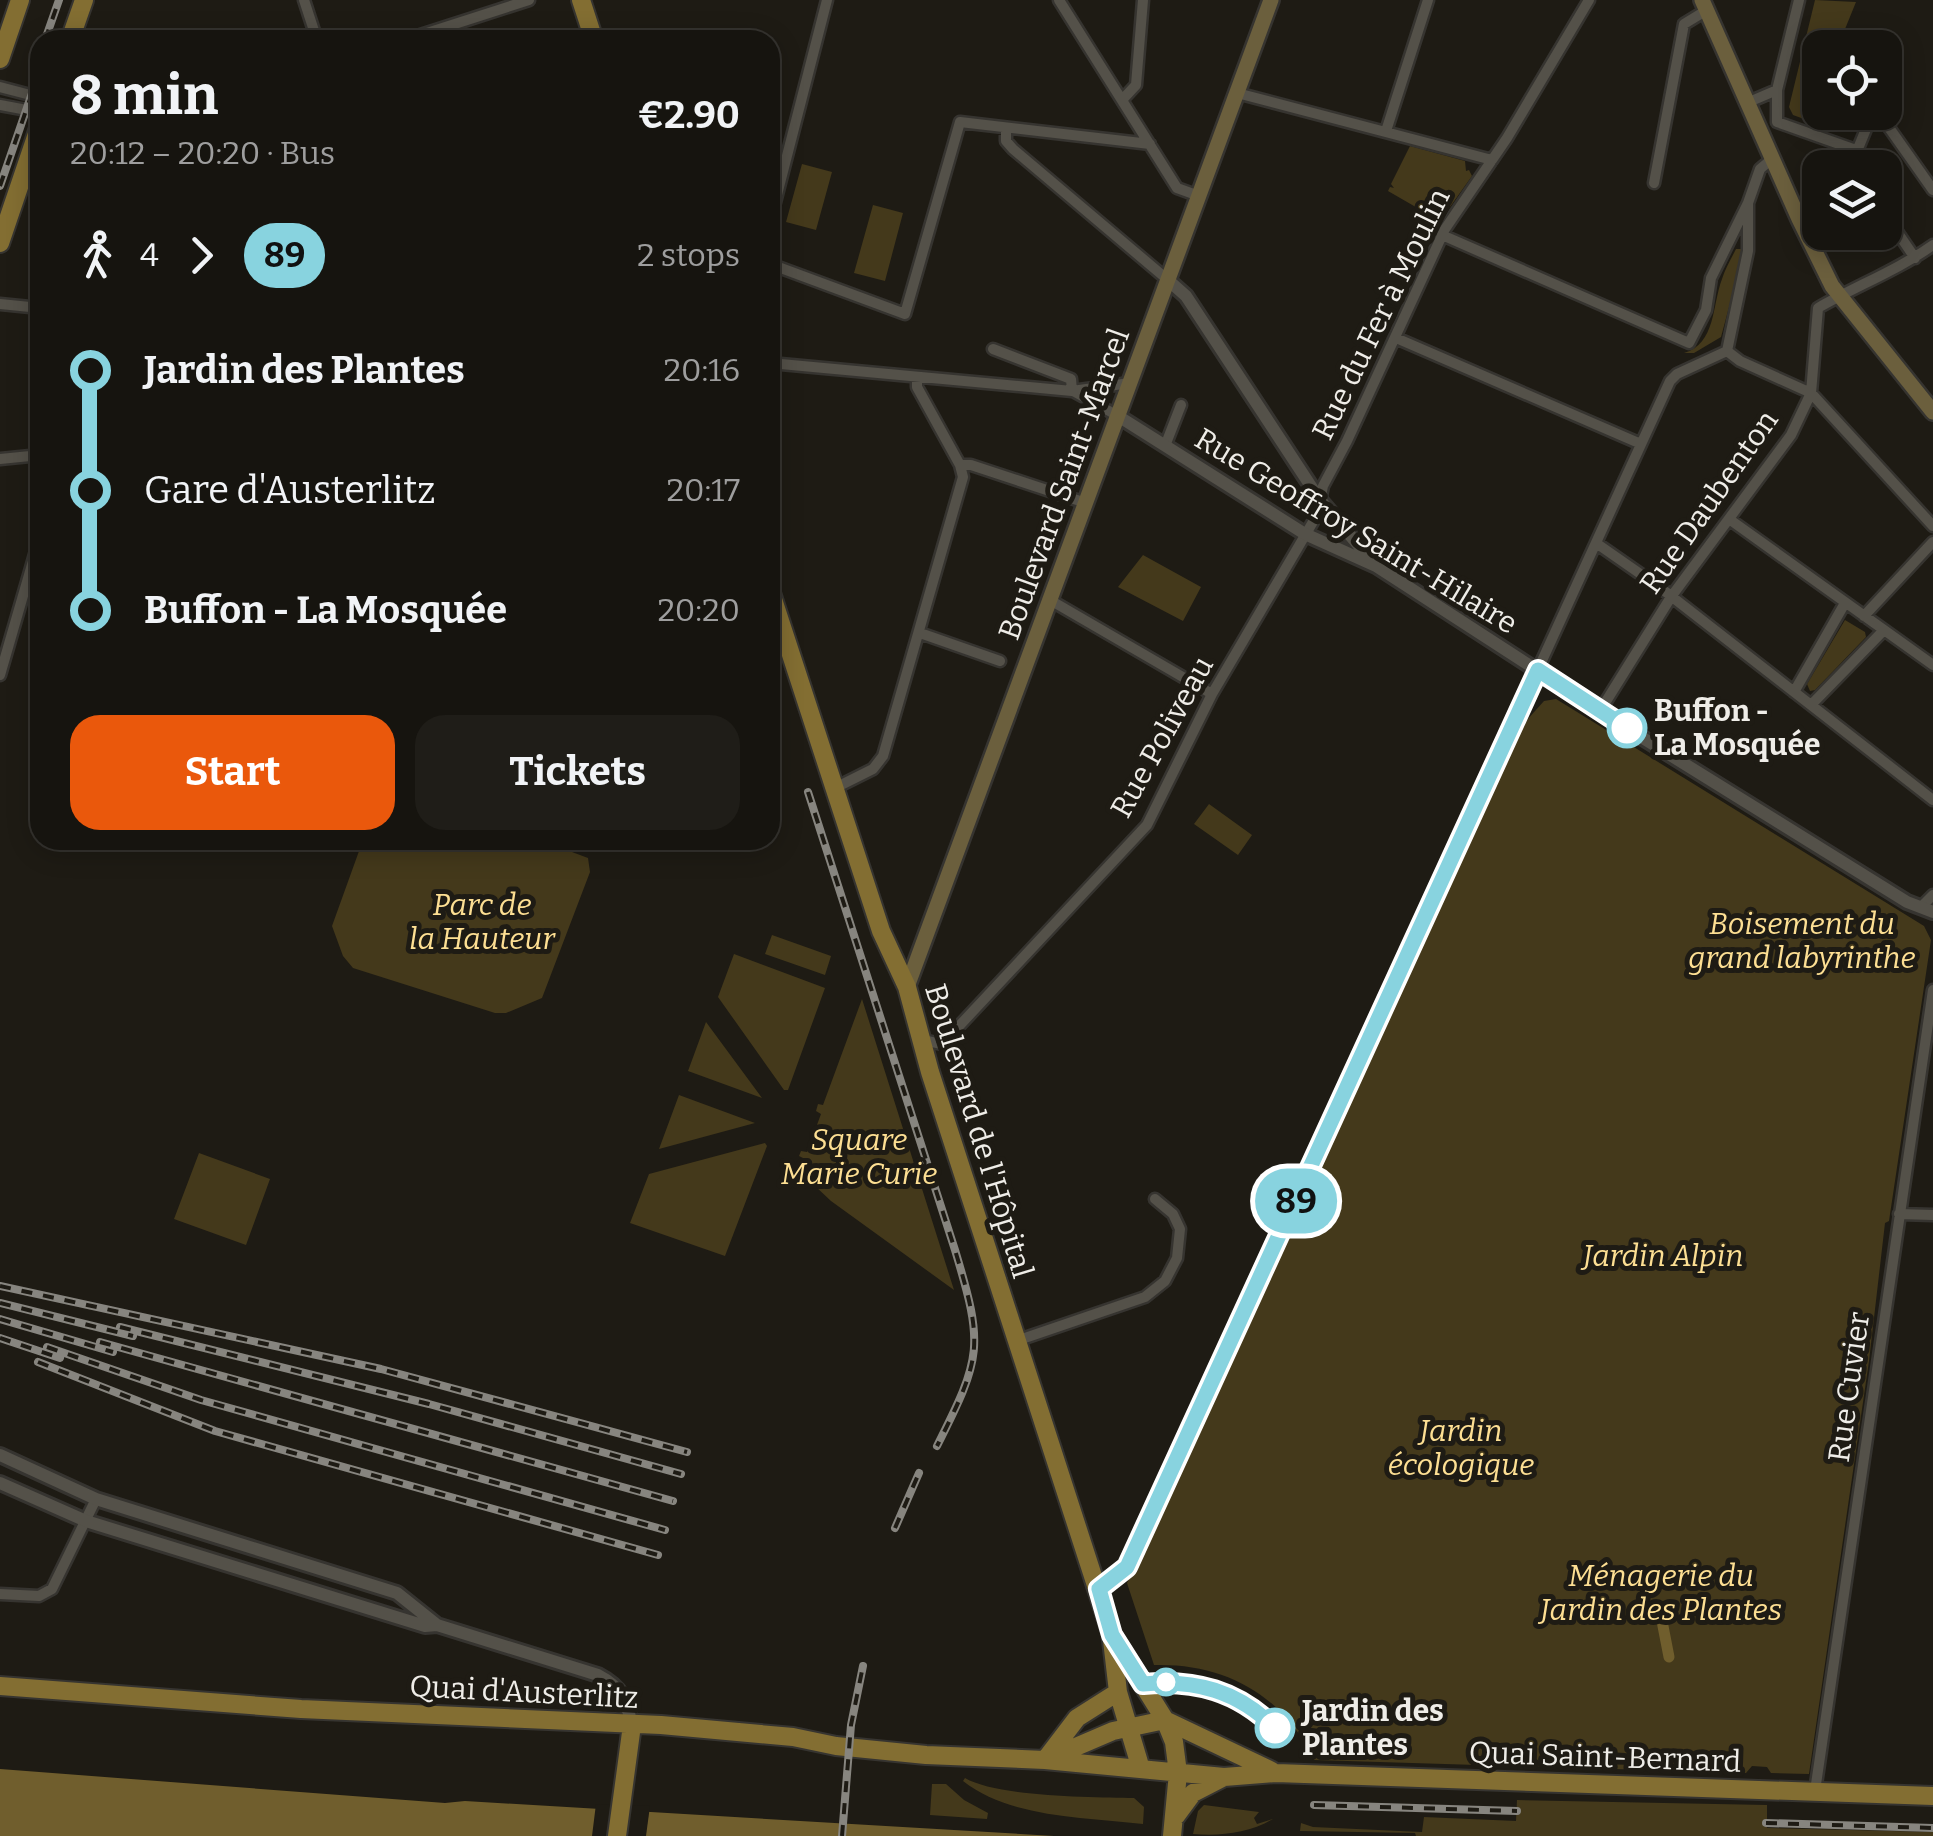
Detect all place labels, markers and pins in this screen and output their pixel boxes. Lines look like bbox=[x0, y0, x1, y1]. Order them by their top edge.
place label: Buffon - La Mosquée bbox=[1654, 693, 1820, 763]
marker: Buffon - La Mosquée bbox=[1608, 709, 1646, 747]
unlabelled marker bbox=[1153, 1669, 1179, 1695]
place label: Jardin des Plantes bbox=[1300, 1693, 1444, 1763]
marker: Jardin des Plantes bbox=[1256, 1709, 1294, 1747]

